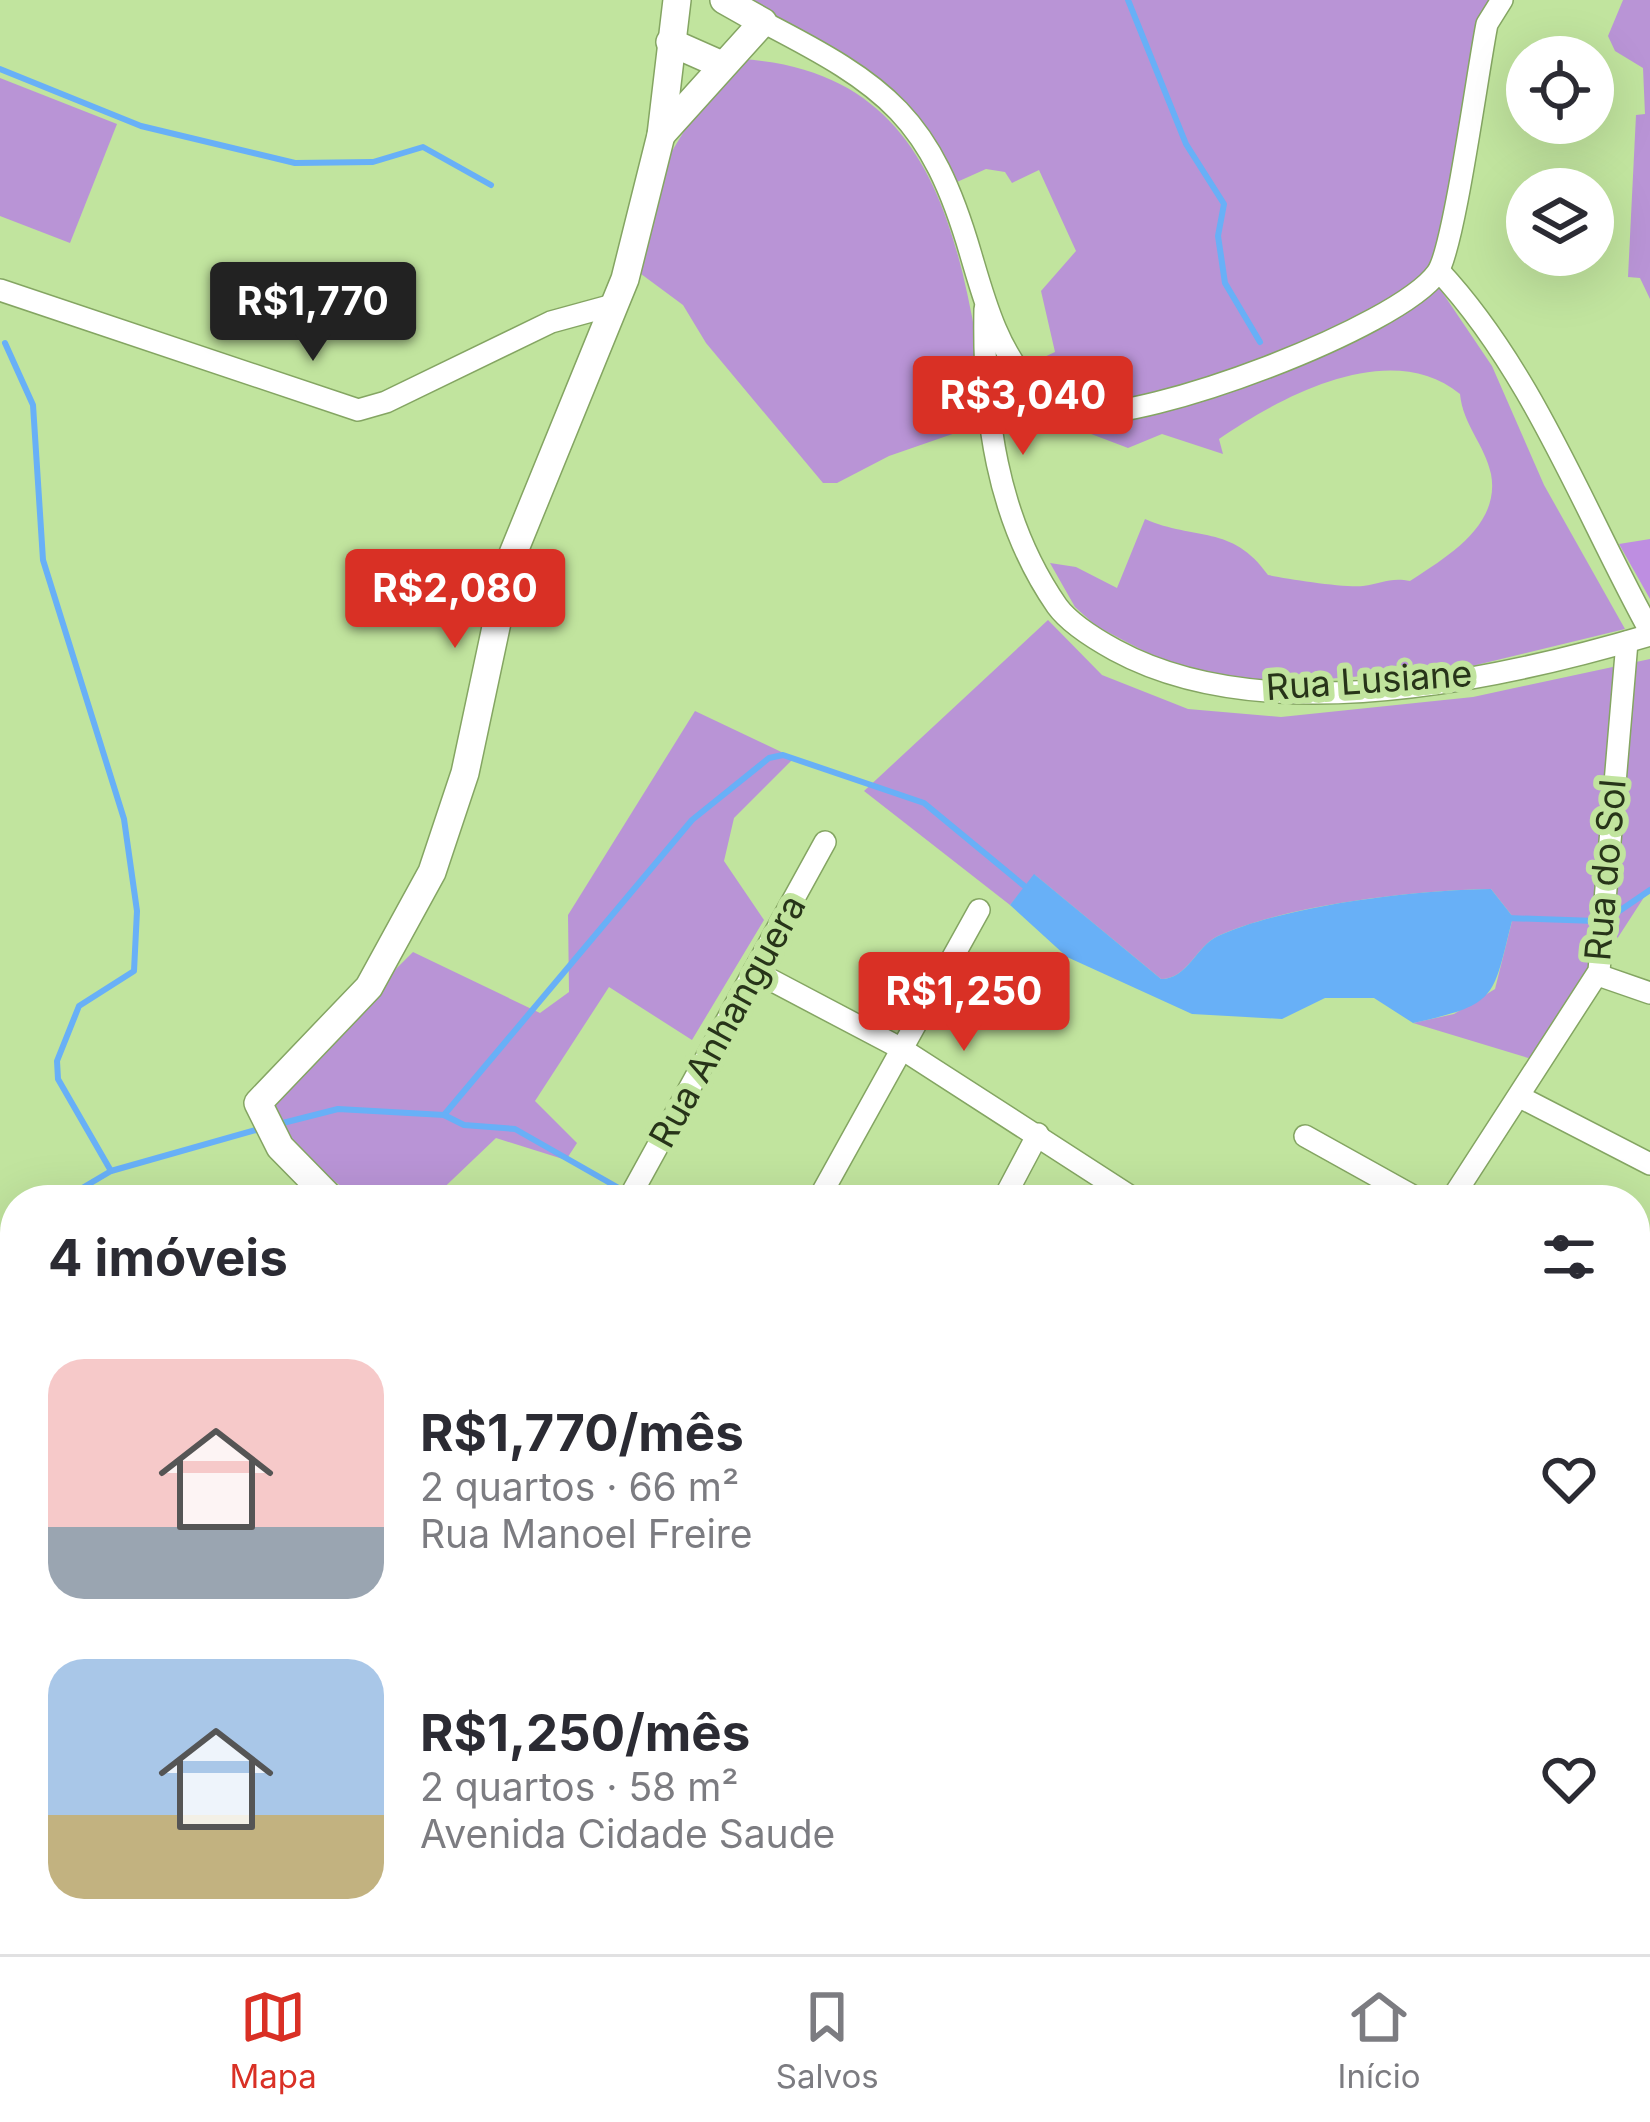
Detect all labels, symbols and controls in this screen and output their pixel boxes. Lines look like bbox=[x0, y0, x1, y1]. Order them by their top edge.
map controls bbox=[1506, 36, 1614, 276]
button: locate bbox=[1506, 36, 1614, 144]
button: layers bbox=[1506, 168, 1614, 276]
pin: R$1,770 bbox=[202, 262, 424, 364]
text: R$1,770 bbox=[237, 277, 389, 324]
pin: R$3,040 bbox=[912, 356, 1134, 458]
text: R$3,040 bbox=[940, 371, 1106, 418]
pin: R$2,080 bbox=[344, 549, 566, 651]
text: R$2,080 bbox=[372, 564, 538, 611]
street label: Rua Lusiane bbox=[1264, 651, 1474, 709]
street label: Rua do Sol bbox=[1575, 777, 1635, 963]
street label: Rua Anhanguera bbox=[639, 887, 815, 1155]
pin: R$1,250 bbox=[853, 952, 1075, 1054]
text: R$1,250 bbox=[886, 967, 1042, 1014]
icon: filters bbox=[1536, 1224, 1602, 1290]
text: 4 imóveis bbox=[48, 1227, 288, 1288]
text: R$1,770/mês bbox=[420, 1402, 744, 1463]
icon: home bbox=[144, 1407, 288, 1551]
icon: heart bbox=[1536, 1446, 1602, 1512]
text: 2 quartos · 66 m² bbox=[420, 1463, 739, 1510]
text: Rua Manoel Freire bbox=[420, 1510, 753, 1557]
text: R$1,250/mês bbox=[420, 1702, 750, 1763]
icon: home bbox=[144, 1707, 288, 1851]
icon: heart bbox=[1536, 1746, 1602, 1812]
text: 2 quartos · 58 m² bbox=[420, 1763, 739, 1810]
text: Avenida Cidade Saude bbox=[420, 1810, 835, 1857]
tab: Mapa bbox=[229, 1984, 317, 2096]
tab: Salvos bbox=[776, 1984, 879, 2096]
tab: Início bbox=[1338, 1984, 1421, 2096]

